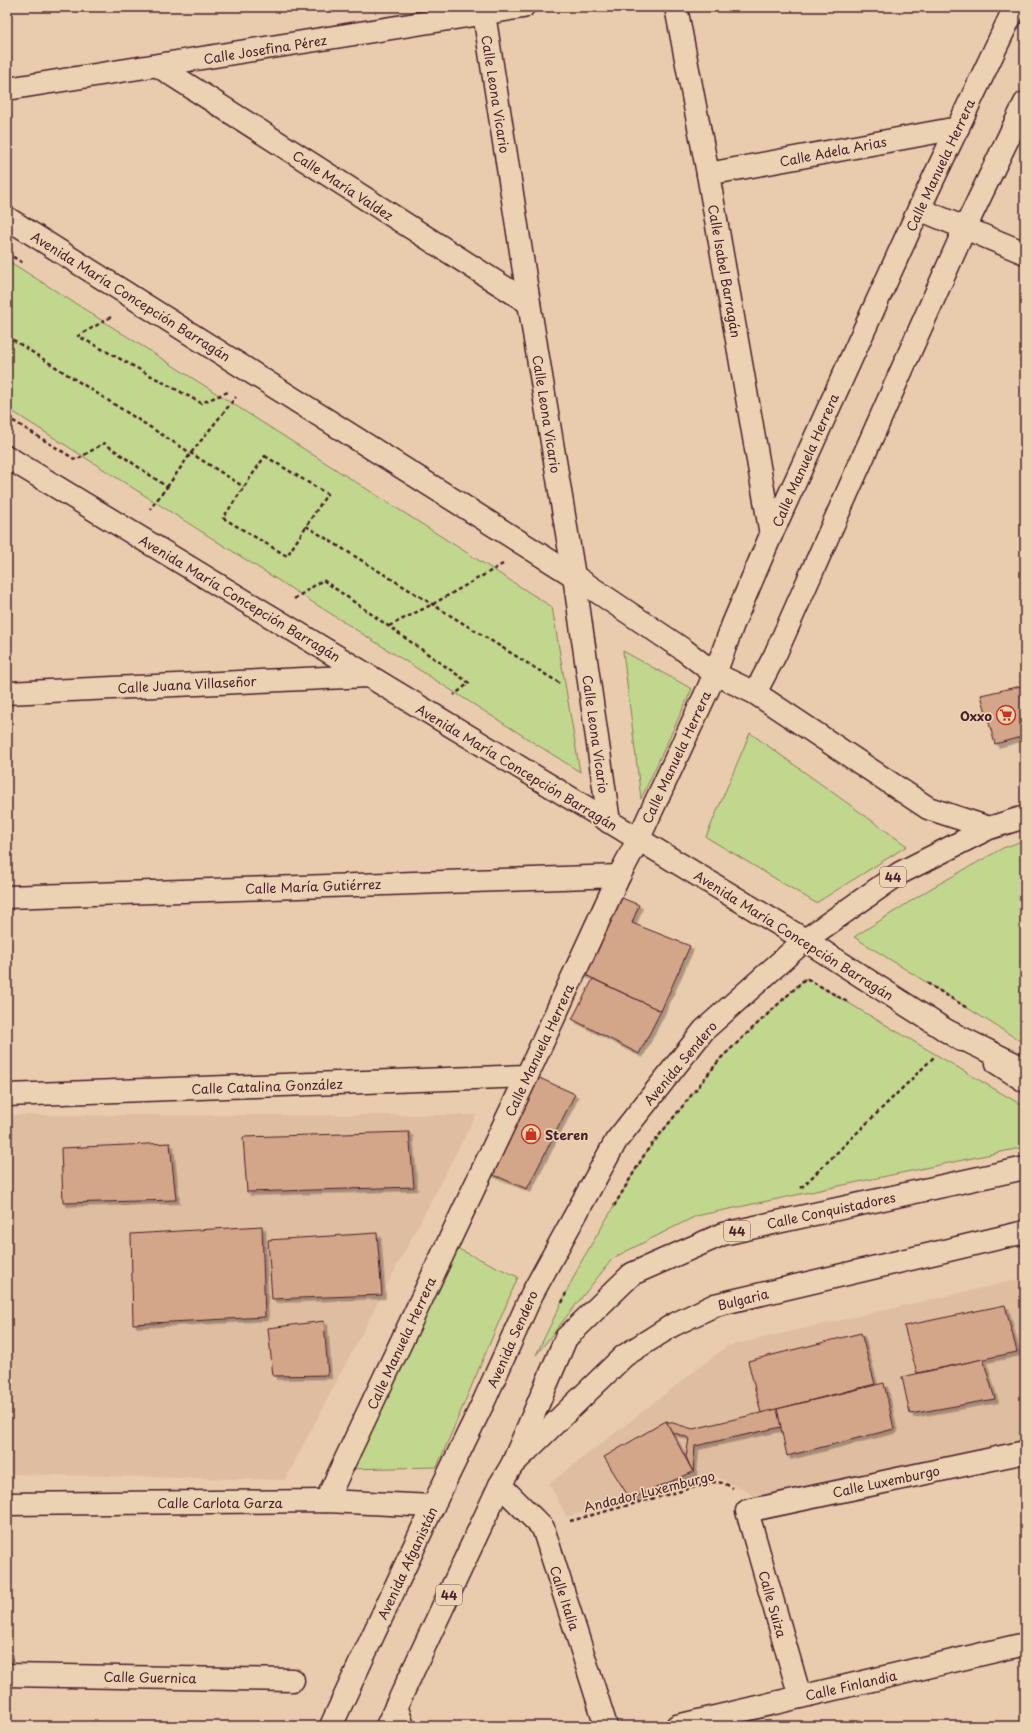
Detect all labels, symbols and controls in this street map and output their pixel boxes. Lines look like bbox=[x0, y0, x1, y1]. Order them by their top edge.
street label: Calle Josefina Pérez bbox=[202, 30, 328, 68]
street label: Calle Leona Vicario bbox=[477, 34, 515, 154]
street label: Calle Manuela Herrera bbox=[901, 95, 979, 234]
street label: Calle Adela Arias bbox=[778, 131, 888, 171]
street label: Calle María Valdez bbox=[289, 145, 397, 225]
street label: Calle Isabel Barragán bbox=[704, 203, 746, 339]
street label: Avenida María Concepción Barragán bbox=[28, 227, 234, 365]
street label: Calle Leona Vicario bbox=[528, 354, 566, 474]
street label: Calle Manuela Herrera bbox=[767, 389, 843, 530]
street label: Avenida María Concepción Barragán bbox=[136, 530, 344, 666]
street label: Calle Juana Villaseñor bbox=[117, 671, 258, 697]
street label: Calle Leona Vicario bbox=[578, 674, 614, 794]
street label: Calle Manuela Herrera bbox=[637, 687, 715, 826]
street label: Avenida María Concepción Barragán bbox=[413, 699, 621, 835]
supermarket icon: Oxxo bbox=[995, 704, 1017, 726]
place label: Oxxo bbox=[960, 706, 992, 725]
street label: Avenida María Concepción Barragán bbox=[691, 866, 897, 1004]
road number: 44 bbox=[880, 867, 906, 887]
street label: Calle María Gutiérrez bbox=[245, 874, 381, 898]
street label: Calle Manuela Herrera bbox=[500, 980, 578, 1119]
street label: Avenida Sendero bbox=[639, 1017, 721, 1109]
street label: Calle Catalina González bbox=[191, 1074, 343, 1098]
shop icon: Steren bbox=[520, 1123, 542, 1145]
place label: Steren bbox=[545, 1125, 588, 1144]
street label: Calle Conquistadores bbox=[765, 1187, 897, 1233]
road number: 44 bbox=[724, 1221, 750, 1241]
street label: Calle Manuela Herrera bbox=[362, 1273, 440, 1412]
street label: Bulgaria bbox=[716, 1283, 771, 1314]
street label: Avenida Sendero bbox=[482, 1287, 542, 1391]
street label: Calle Luxemburgo bbox=[831, 1460, 941, 1502]
street label: Andador Luxemburgo bbox=[581, 1466, 717, 1516]
street label: Calle Carlota Garza bbox=[157, 1493, 283, 1512]
street label: Avenida Afganistán bbox=[373, 1503, 441, 1623]
street label: Calle Italia bbox=[546, 1563, 584, 1633]
street label: Calle Suiza bbox=[754, 1568, 792, 1640]
road number: 44 bbox=[436, 1585, 462, 1605]
street label: Calle Finlandia bbox=[803, 1665, 899, 1705]
street label: Calle Guernica bbox=[103, 1667, 197, 1687]

